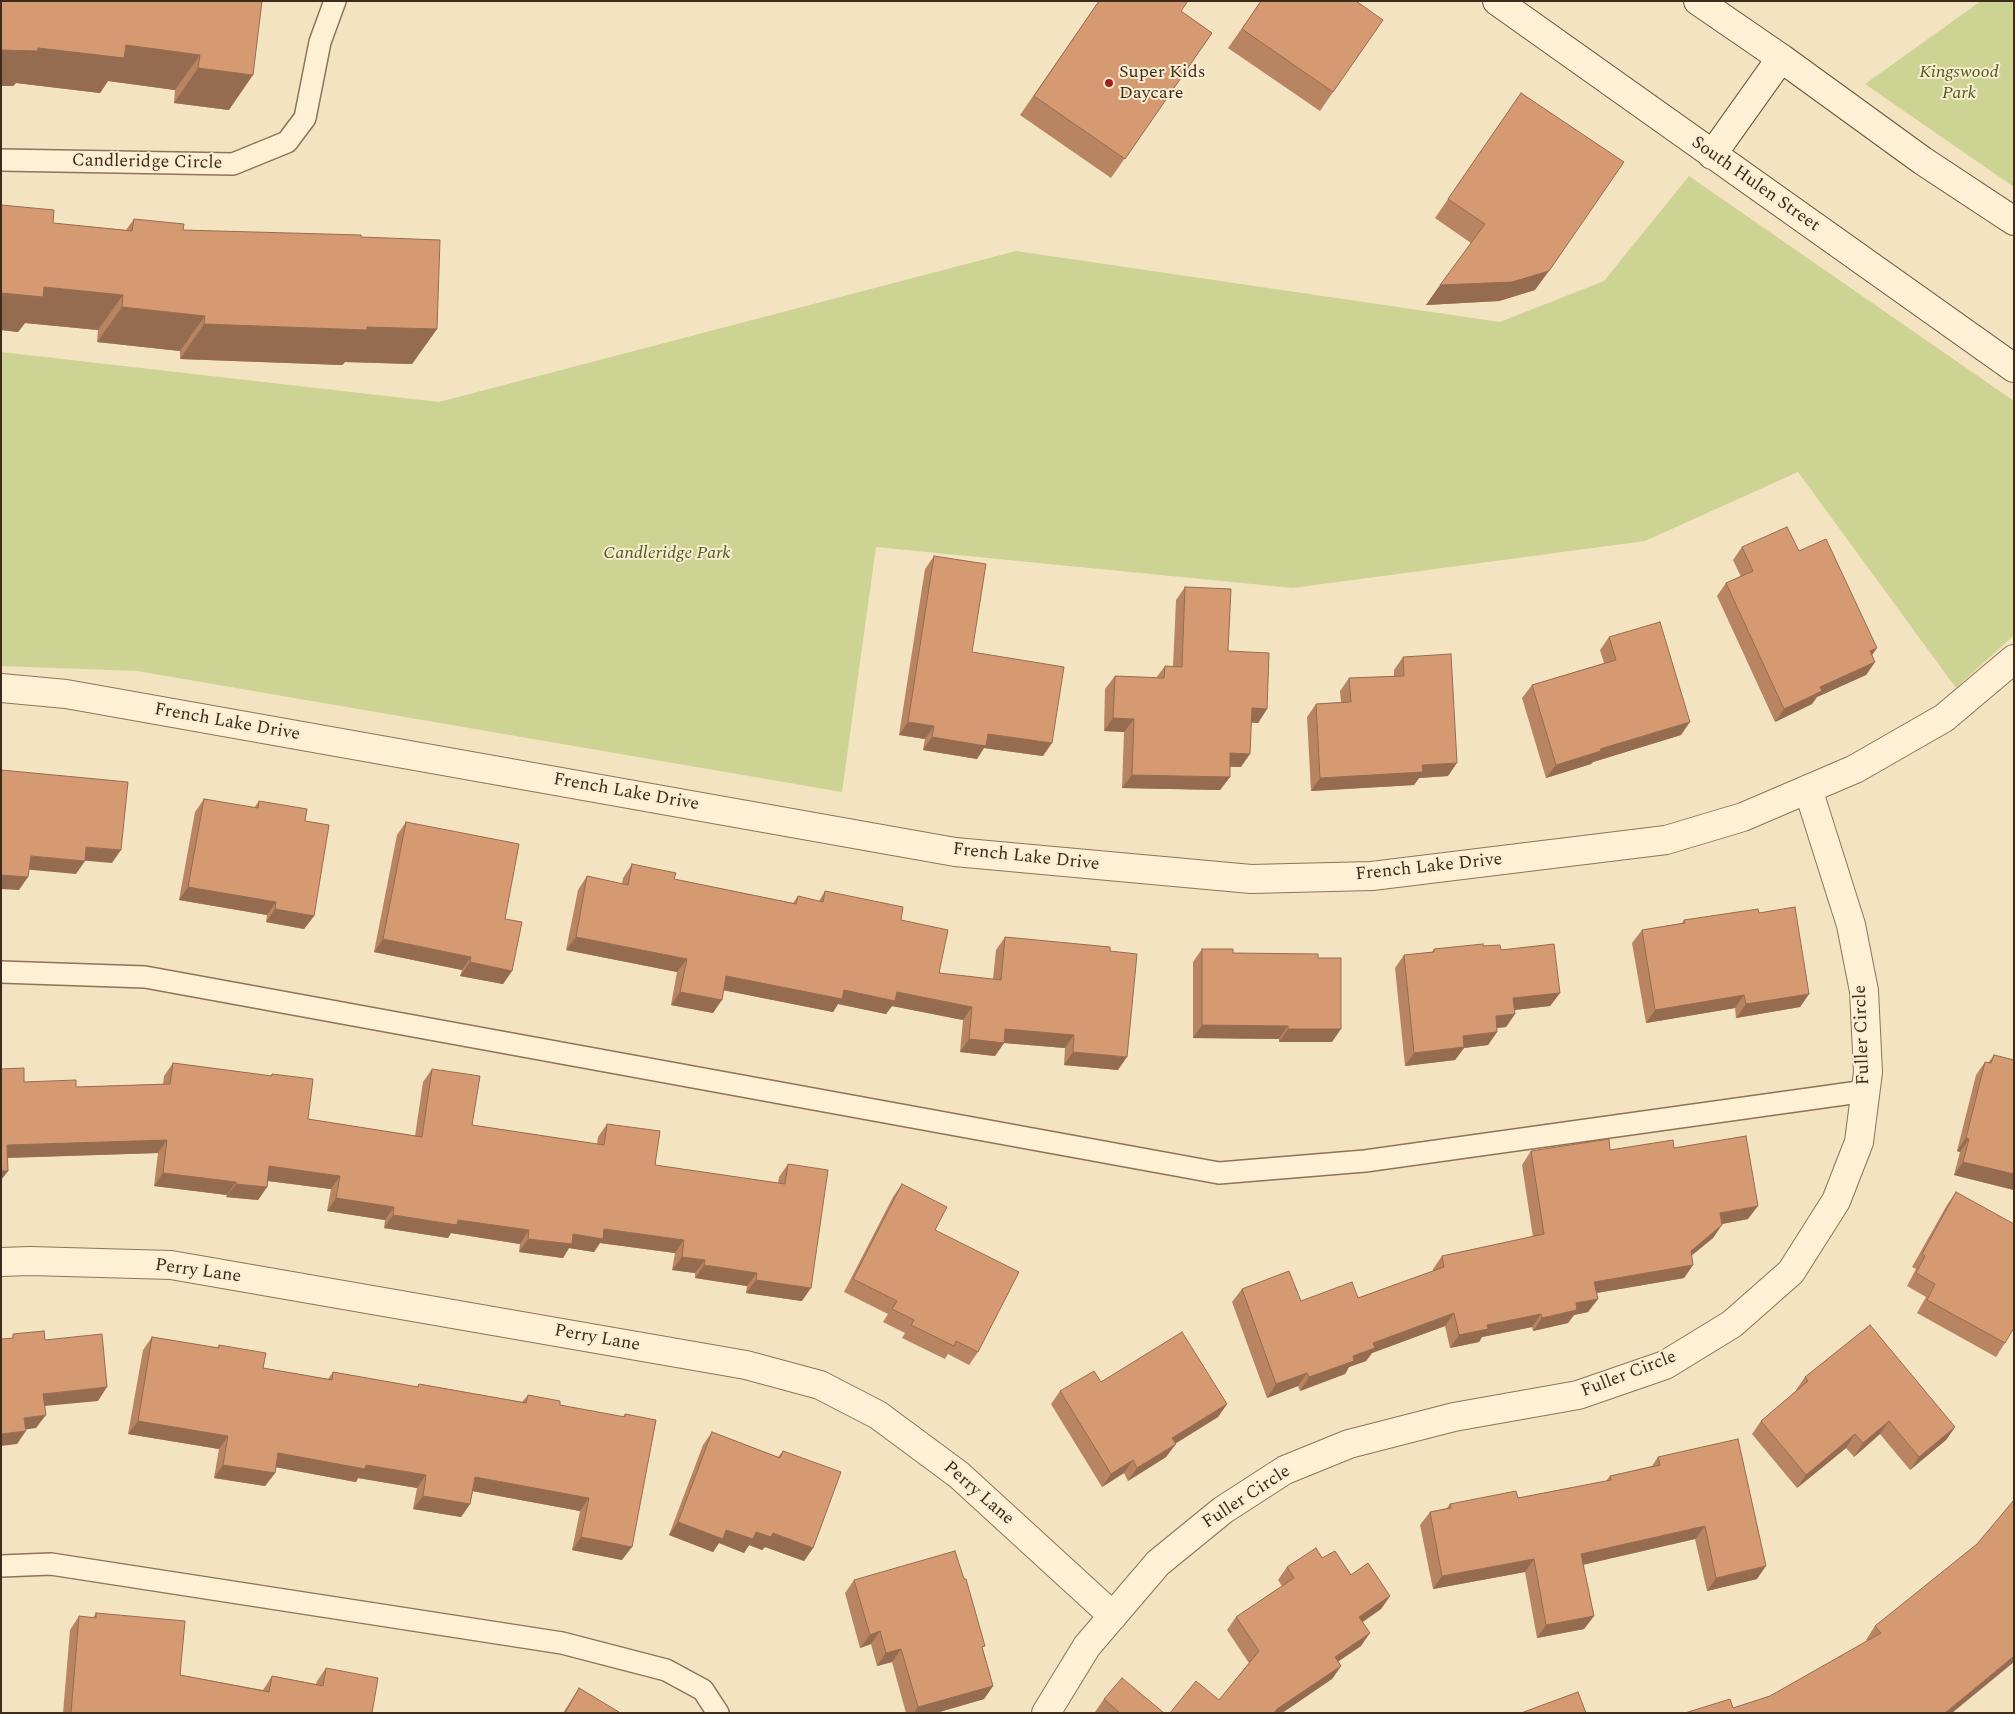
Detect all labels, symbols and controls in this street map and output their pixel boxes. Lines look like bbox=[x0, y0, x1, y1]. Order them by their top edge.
place label: Super Kids Daycare bbox=[1119, 62, 1206, 104]
park label: Kingswood Park bbox=[1919, 62, 1999, 104]
marker: Super Kids Daycare bbox=[1103, 77, 1115, 89]
street label: South Hulen Street bbox=[1687, 133, 1823, 237]
street label: Candleridge Circle bbox=[72, 151, 222, 175]
park label: Candleridge Park bbox=[603, 543, 731, 565]
street label: French Lake Drive bbox=[152, 700, 302, 746]
street label: French Lake Drive bbox=[551, 770, 701, 816]
street label: French Lake Drive bbox=[952, 840, 1100, 876]
street label: French Lake Drive bbox=[1355, 850, 1503, 886]
street label: Fuller Circle bbox=[1850, 984, 1876, 1086]
street label: Perry Lane bbox=[154, 1255, 242, 1289]
street label: Perry Lane bbox=[552, 1321, 642, 1357]
street label: Fuller Circle bbox=[1578, 1347, 1680, 1403]
street label: Perry Lane bbox=[938, 1457, 1018, 1531]
street label: Fuller Circle bbox=[1199, 1462, 1295, 1534]

